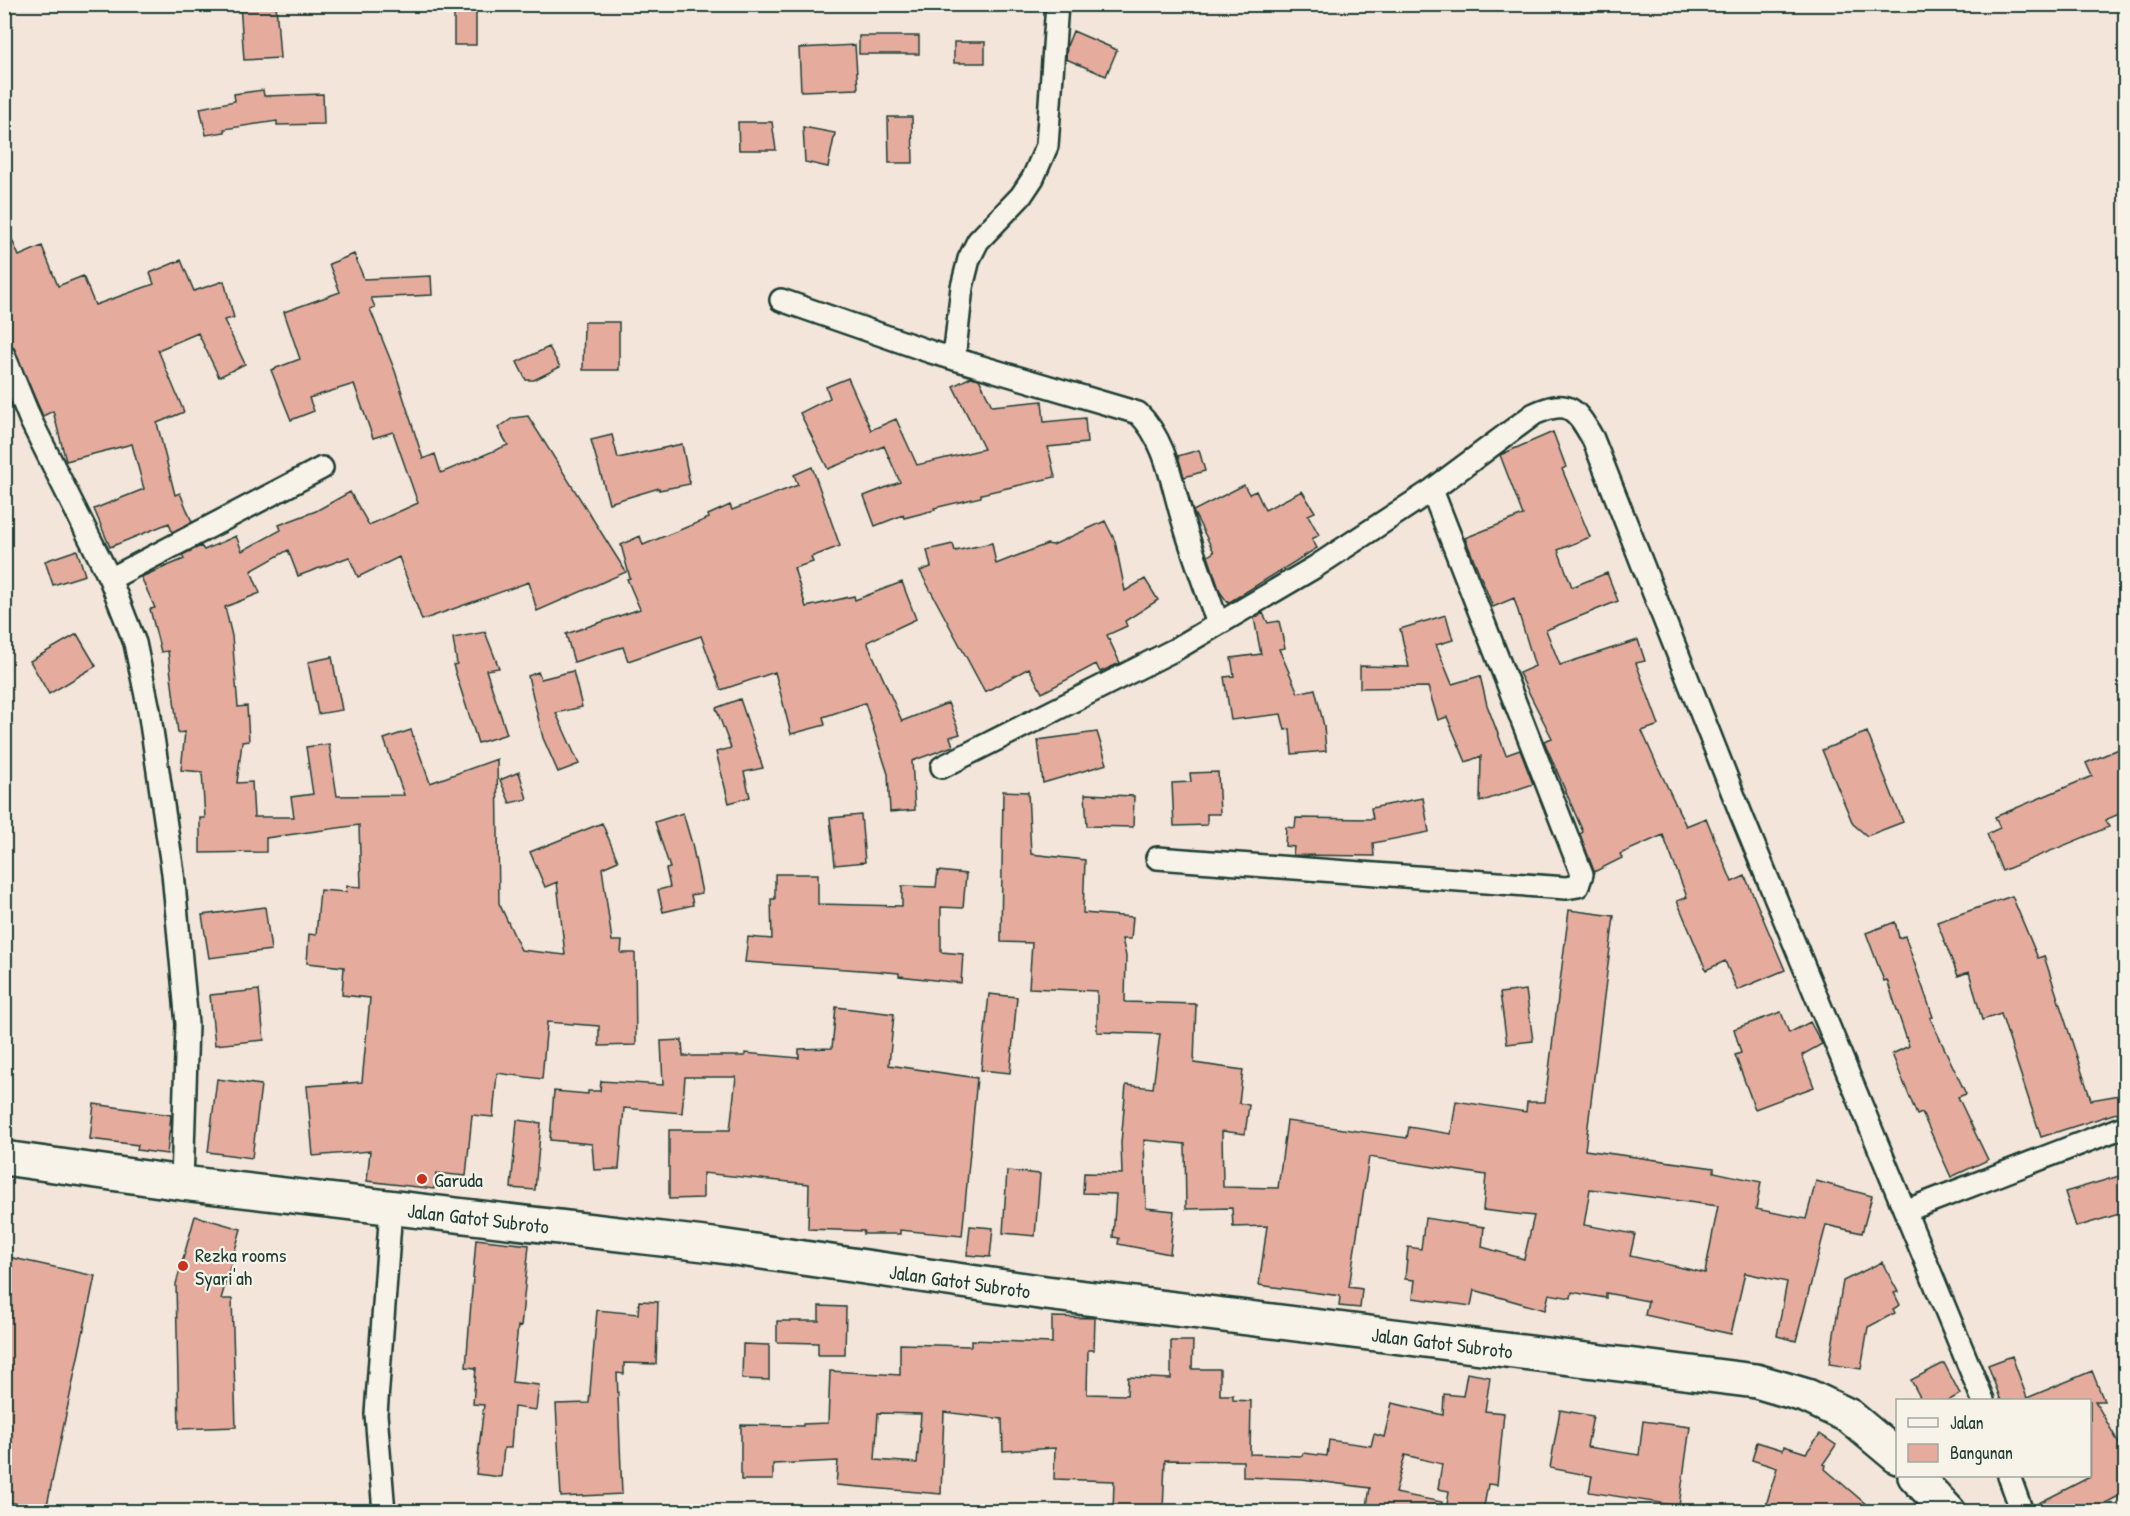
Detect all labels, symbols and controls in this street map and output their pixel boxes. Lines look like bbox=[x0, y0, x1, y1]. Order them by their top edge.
place label: Garuda bbox=[434, 1166, 483, 1193]
marker: Garuda bbox=[415, 1172, 429, 1186]
street label: Jalan Gatot Subroto bbox=[406, 1196, 550, 1239]
place label: Rezka rooms Syari'ah bbox=[195, 1241, 287, 1291]
street label: Jalan Gatot Subroto bbox=[888, 1257, 1032, 1304]
marker: Rezka rooms Syari'ah bbox=[176, 1259, 190, 1273]
street label: Jalan Gatot Subroto bbox=[1370, 1320, 1514, 1364]
legend bbox=[1896, 1399, 2091, 1477]
text: Jalan bbox=[1950, 1410, 1984, 1435]
text: Bangunan bbox=[1950, 1440, 2013, 1465]

